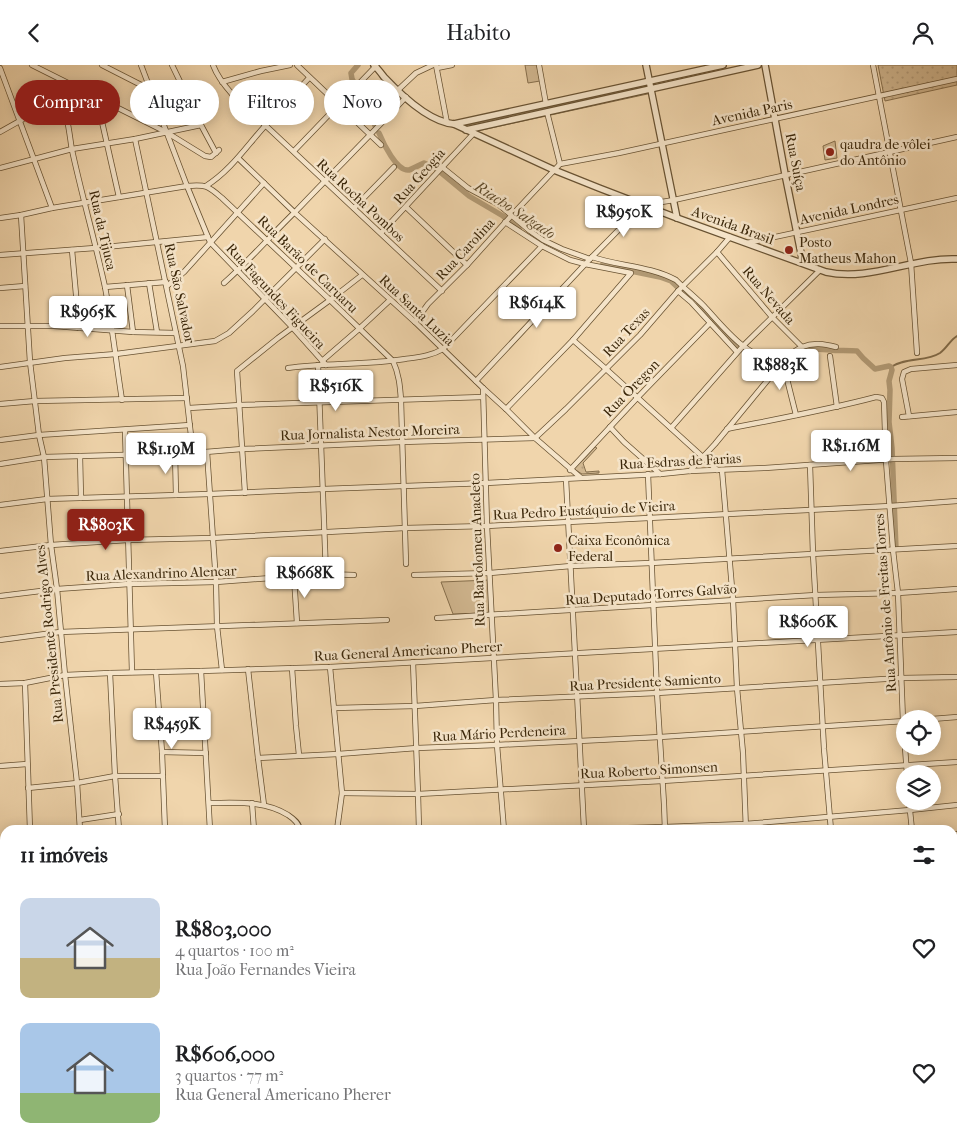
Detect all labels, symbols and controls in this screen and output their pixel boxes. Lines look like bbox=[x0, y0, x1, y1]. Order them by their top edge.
icon: back bbox=[20, 19, 48, 47]
icon: person bbox=[909, 19, 937, 47]
text: Habito bbox=[446, 20, 511, 46]
chip: Comprar bbox=[15, 80, 120, 125]
chip: Alugar bbox=[130, 80, 219, 125]
chip: Filtros bbox=[229, 80, 314, 125]
chip: Novo bbox=[324, 80, 400, 125]
street label: Avenida Paris bbox=[709, 96, 794, 130]
street label: Rua Suíça bbox=[782, 131, 810, 193]
place label: qaudra de vôlei do Antônio bbox=[840, 136, 931, 169]
street label: Rua Geogia bbox=[390, 144, 449, 208]
marker: qaudra de vôlei do Antônio bbox=[824, 146, 836, 158]
street label: Rua Rocha Pombos bbox=[313, 155, 408, 246]
water label: Riacho Salgado bbox=[470, 177, 559, 243]
street label: Rua da Tijuca bbox=[85, 188, 120, 272]
street label: Avenida Londres bbox=[797, 191, 900, 228]
pin: R$950K bbox=[583, 195, 665, 238]
text: R$950K bbox=[596, 202, 652, 221]
street label: Avenida Brasil bbox=[688, 202, 776, 248]
street label: Rua Barão de Caruaru bbox=[254, 212, 362, 317]
street label: Rua Carolina bbox=[432, 214, 499, 284]
place label: Posto Matheus Mahon bbox=[799, 234, 896, 267]
street label: Rua Fagundes Figueira bbox=[222, 240, 329, 353]
street label: Rua São Salvador bbox=[161, 241, 198, 345]
marker: Posto Matheus Mahon bbox=[783, 244, 795, 256]
street label: Rua Nevada bbox=[739, 263, 799, 328]
street label: Rua Santa Luzia bbox=[376, 271, 458, 350]
pin: R$614K bbox=[496, 287, 578, 329]
text: R$614K bbox=[509, 293, 565, 312]
pin: R$965K bbox=[47, 295, 129, 338]
text: R$965K bbox=[60, 302, 116, 321]
street label: Rua Texas bbox=[599, 304, 654, 361]
pin: R$883K bbox=[739, 349, 821, 391]
text: R$883K bbox=[753, 355, 807, 374]
street label: Rua Oregon bbox=[600, 356, 663, 421]
pin: R$516K bbox=[295, 369, 377, 412]
text: R$516K bbox=[309, 376, 363, 395]
street label: Rua Jornalista Nestor Moreira bbox=[280, 421, 461, 444]
pin: R$1.16M bbox=[805, 429, 897, 472]
pin: R$1.19M bbox=[120, 433, 212, 475]
text: R$1.16M bbox=[822, 436, 880, 455]
text: R$1.19M bbox=[137, 439, 195, 458]
street label: Rua Esdras de Farias bbox=[618, 450, 742, 473]
street label: Rua Bartolomeu Anacleto bbox=[466, 473, 489, 627]
street label: Rua Pedro Eustáquio de Vieira bbox=[492, 497, 676, 524]
pin: R$803K bbox=[65, 509, 147, 551]
street label: Rua Antônio de Freitas Torres bbox=[871, 513, 900, 693]
text: R$803K bbox=[78, 515, 134, 534]
place label: Caixa Econômica Federal bbox=[568, 532, 670, 565]
marker: Caixa Econômica Federal bbox=[552, 542, 564, 554]
street label: Rua Presidente Rodrigo Alves bbox=[32, 544, 67, 724]
pin: R$668K bbox=[264, 557, 346, 599]
street label: Rua Alexandrino Alencar bbox=[85, 562, 237, 585]
text: R$668K bbox=[276, 563, 334, 582]
street label: Rua Deputado Torres Galvão bbox=[565, 580, 737, 609]
pin: R$606K bbox=[767, 605, 849, 648]
text: R$606K bbox=[779, 612, 837, 631]
street label: Rua General Americano Pherer bbox=[313, 638, 503, 665]
street label: Rua Presidente Samiento bbox=[569, 670, 721, 695]
pin: R$459K bbox=[131, 707, 213, 750]
map controls bbox=[896, 710, 941, 810]
button: locate bbox=[896, 710, 941, 755]
text: R$459K bbox=[144, 714, 200, 733]
street label: Rua Mário Perdeneira bbox=[432, 721, 567, 745]
street label: Rua Roberto Simonsen bbox=[580, 758, 718, 783]
button: layers bbox=[896, 765, 941, 810]
icon: filters bbox=[910, 841, 938, 869]
text: 11 imóveis bbox=[20, 843, 108, 867]
text: R$803,000 bbox=[175, 917, 272, 941]
icon: home bbox=[60, 918, 120, 978]
icon: heart bbox=[910, 934, 938, 962]
text: 4 quartos · 100 m² bbox=[175, 941, 294, 960]
text: Rua João Fernandes Vieira bbox=[175, 960, 356, 979]
text: R$606,000 bbox=[175, 1042, 275, 1066]
icon: home bbox=[60, 1043, 120, 1103]
icon: heart bbox=[910, 1059, 938, 1087]
text: 3 quartos · 77 m² bbox=[175, 1066, 283, 1085]
text: Rua General Americano Pherer bbox=[175, 1085, 391, 1104]

